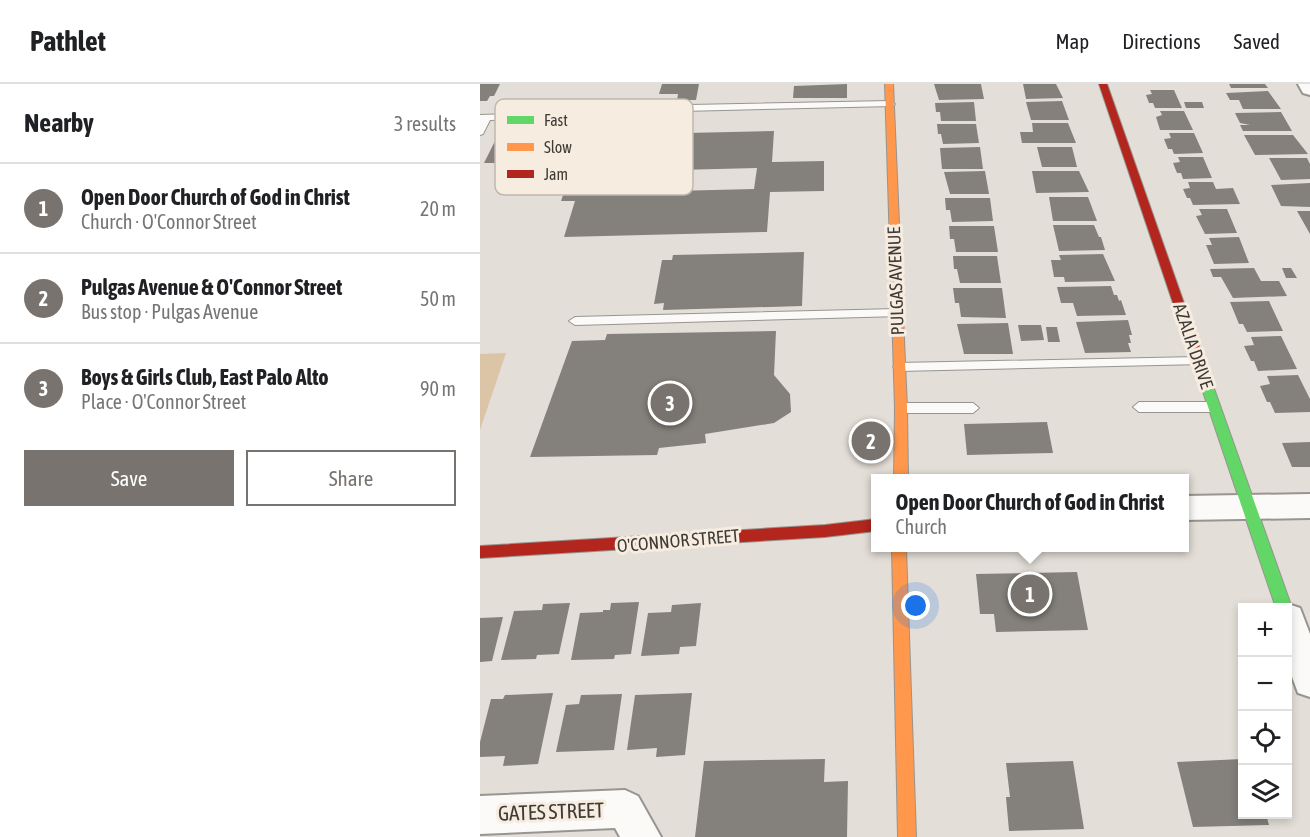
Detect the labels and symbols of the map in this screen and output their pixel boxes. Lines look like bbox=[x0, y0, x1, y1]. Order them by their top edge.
legend bbox=[495, 99, 693, 195]
text: Fast bbox=[544, 111, 568, 129]
text: Slow bbox=[544, 138, 572, 156]
text: Jam bbox=[544, 165, 568, 183]
street label: PULGAS AVENUE bbox=[883, 226, 908, 335]
street label: AZALIA DRIVE bbox=[1169, 300, 1218, 392]
pin: 3 bbox=[650, 380, 690, 426]
pin: 2 bbox=[852, 418, 890, 464]
street label: O'CONNOR STREET bbox=[616, 525, 740, 556]
pin: 1 bbox=[1010, 572, 1050, 616]
your location bbox=[901, 591, 930, 620]
street label: GATES STREET bbox=[498, 797, 604, 825]

